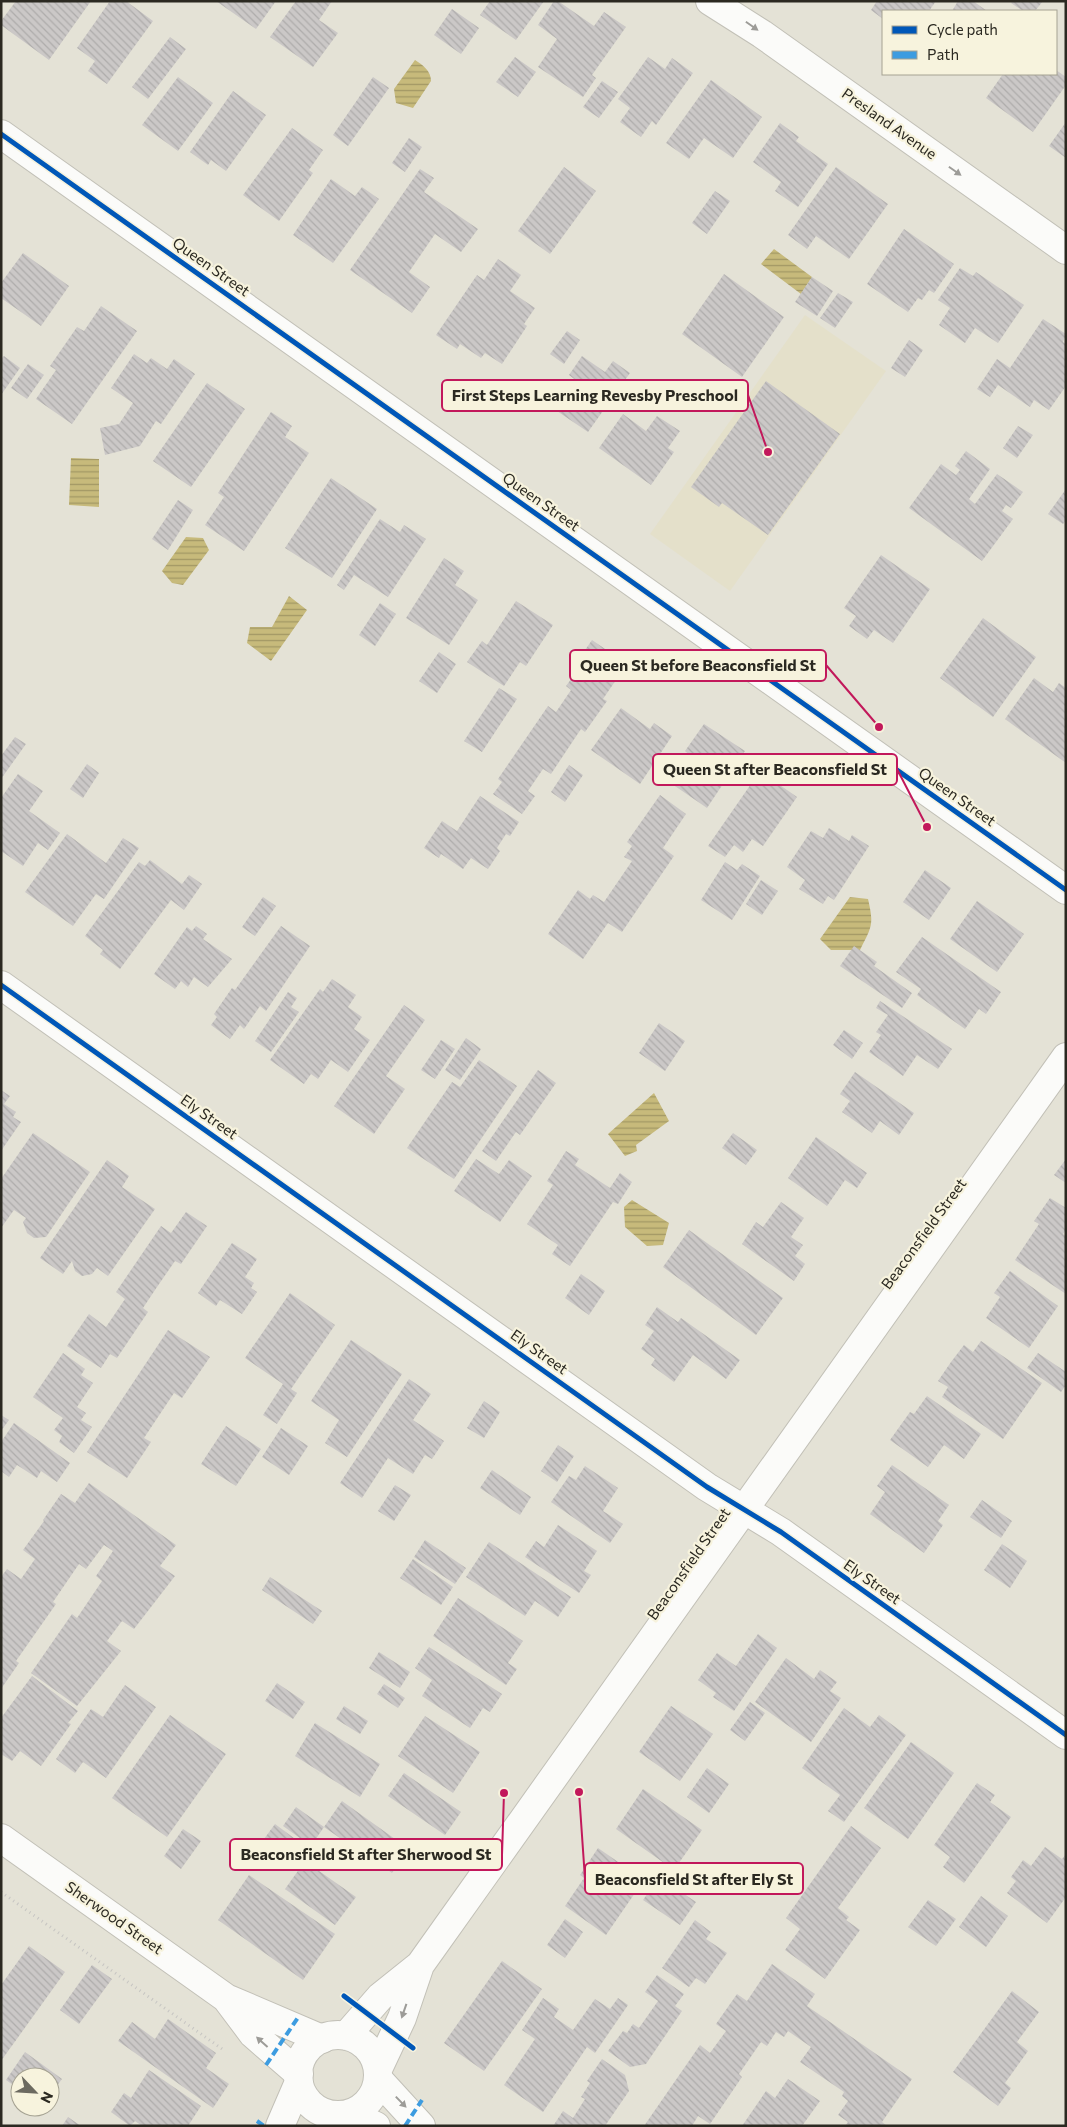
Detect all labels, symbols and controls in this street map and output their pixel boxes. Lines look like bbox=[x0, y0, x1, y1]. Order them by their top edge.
legend bbox=[882, 10, 1057, 75]
text: Cycle path bbox=[927, 20, 998, 38]
one-way arrow bbox=[745, 21, 758, 31]
text: Path bbox=[927, 45, 959, 63]
street label: Presland Avenue bbox=[839, 84, 941, 163]
one-way arrow bbox=[948, 166, 962, 176]
street label: Queen Street bbox=[169, 233, 254, 299]
callout: First Steps Learning Revesby Preschool bbox=[442, 380, 748, 411]
text: First Steps Learning Revesby Preschool bbox=[452, 385, 738, 404]
street label: Queen Street bbox=[499, 468, 584, 534]
callout: Queen St before Beaconsfield St bbox=[570, 650, 826, 681]
text: Queen St before Beaconsfield St bbox=[580, 655, 816, 674]
callout: Queen St after Beaconsfield St bbox=[653, 754, 897, 785]
text: Queen St after Beaconsfield St bbox=[663, 759, 887, 778]
street label: Queen Street bbox=[915, 763, 1000, 829]
street label: Ely Street bbox=[177, 1090, 242, 1142]
street label: Beaconsfield Street bbox=[877, 1174, 969, 1292]
street label: Ely Street bbox=[507, 1325, 572, 1377]
street label: Beaconsfield Street bbox=[643, 1504, 734, 1623]
street label: Ely Street bbox=[840, 1555, 905, 1607]
callout: Beaconsfield St after Sherwood St bbox=[230, 1839, 502, 1870]
text: Beaconsfield St after Sherwood St bbox=[240, 1844, 492, 1863]
callout: Beaconsfield St after Ely St bbox=[585, 1863, 803, 1894]
text: Beaconsfield St after Ely St bbox=[595, 1869, 794, 1888]
street label: Sherwood Street bbox=[62, 1877, 167, 1958]
one-way arrow bbox=[400, 2004, 408, 2019]
one-way arrow bbox=[257, 2036, 269, 2048]
north arrow bbox=[10, 2067, 60, 2117]
text: N bbox=[37, 2089, 57, 2106]
one-way arrow bbox=[395, 2095, 407, 2107]

